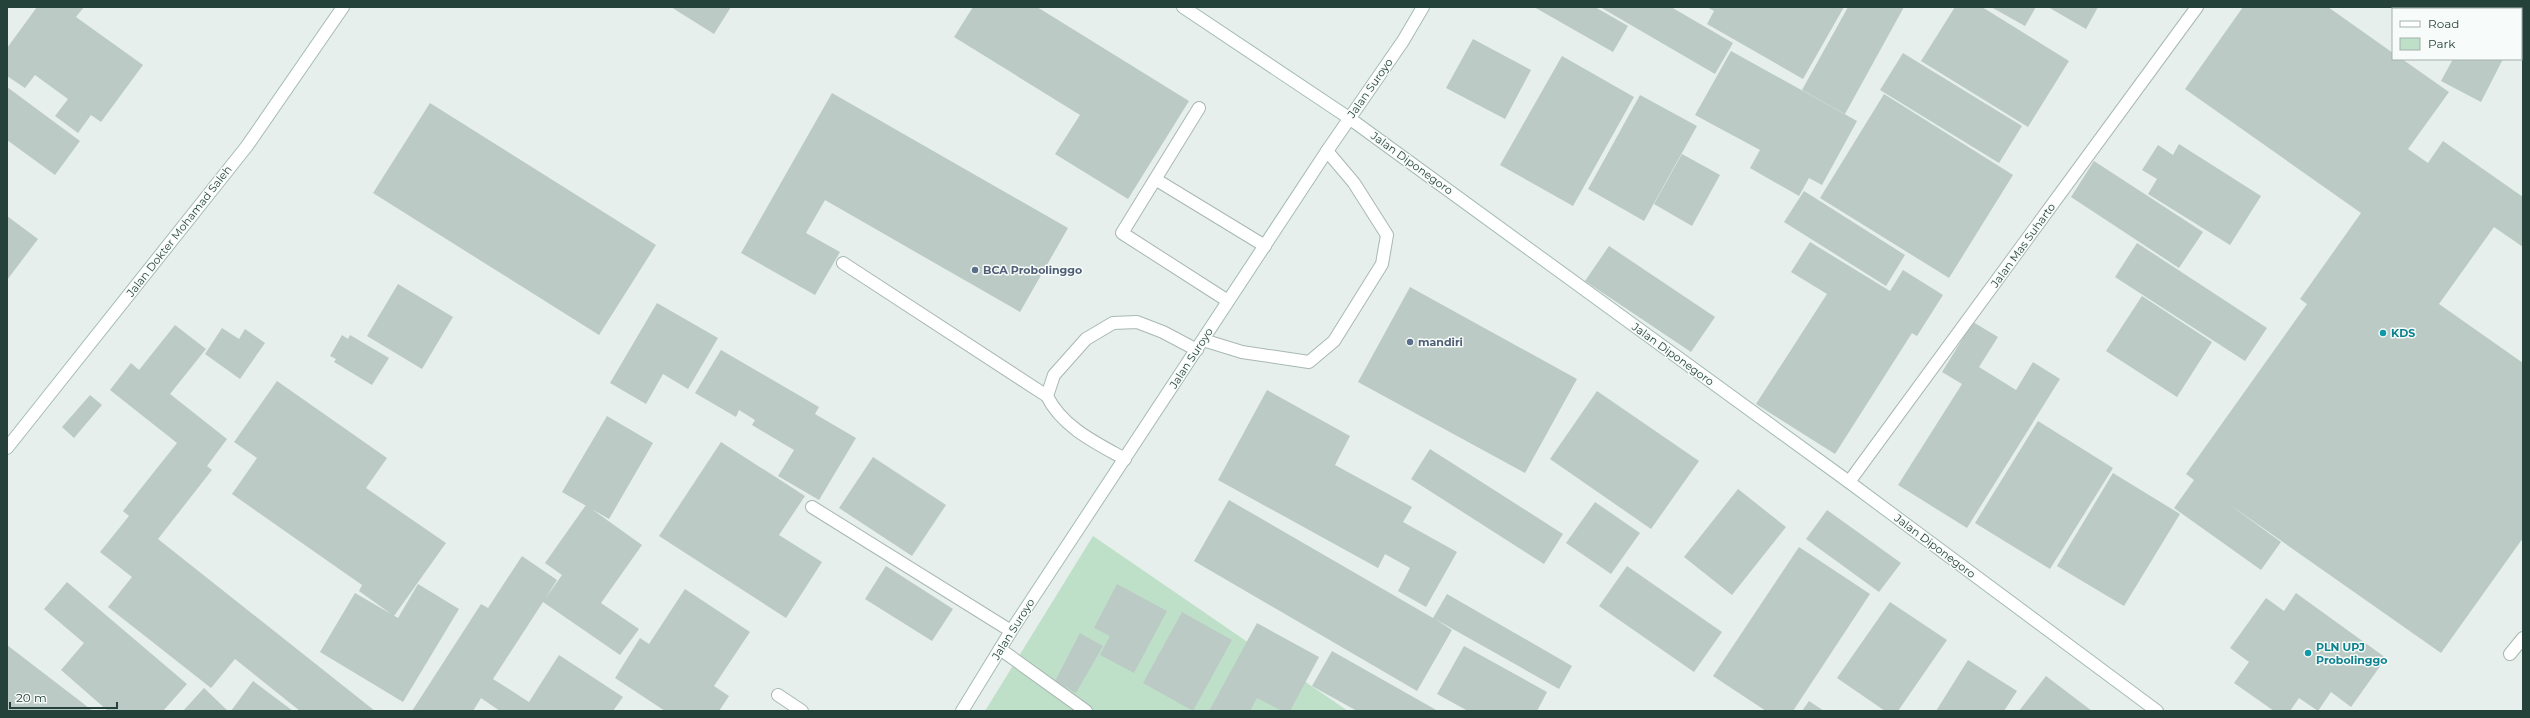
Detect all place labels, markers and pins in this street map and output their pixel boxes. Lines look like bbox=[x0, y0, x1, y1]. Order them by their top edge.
place label: BCA Probolinggo bbox=[983, 263, 1082, 277]
marker: BCA Probolinggo bbox=[970, 265, 980, 275]
place label: KDS bbox=[2391, 326, 2415, 340]
marker: KDS bbox=[2378, 328, 2388, 338]
place label: mandiri bbox=[1418, 335, 1463, 349]
marker: mandiri bbox=[1405, 337, 1415, 347]
place label: PLN UPJ Probolinggo bbox=[2316, 640, 2387, 667]
marker: PLN UPJ Probolinggo bbox=[2303, 648, 2313, 658]

